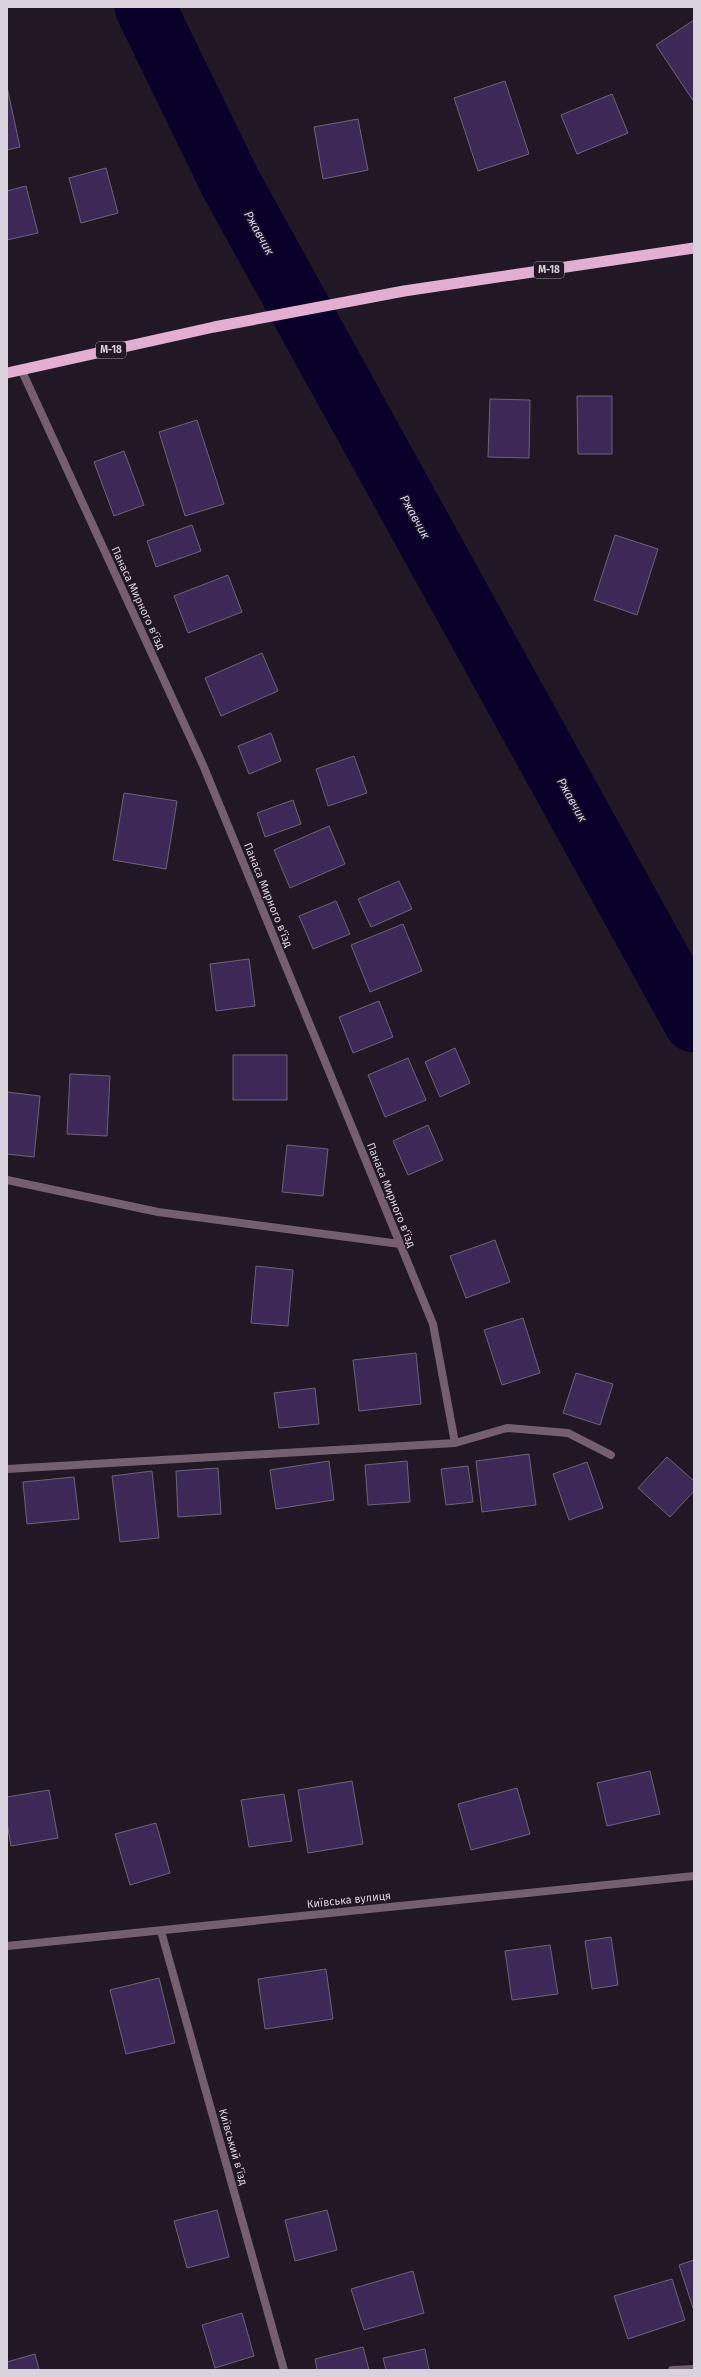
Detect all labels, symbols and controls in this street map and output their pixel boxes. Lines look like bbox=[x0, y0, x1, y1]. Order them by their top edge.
water label: Ржавчик bbox=[241, 208, 277, 258]
road number: М-18 bbox=[534, 262, 564, 278]
road number: М-18 bbox=[96, 342, 126, 358]
water label: Ржавчик bbox=[397, 492, 433, 542]
street label: Панаса Мирного в'їзд bbox=[108, 545, 168, 651]
water label: Ржавчик bbox=[554, 775, 590, 825]
street label: Панаса Мирного в'їзд bbox=[241, 841, 295, 949]
street label: Панаса Мирного в'їзд bbox=[364, 1141, 418, 1249]
street label: Київська вулиця bbox=[306, 1889, 392, 1911]
street label: Київський в’їзд bbox=[216, 2107, 250, 2187]

